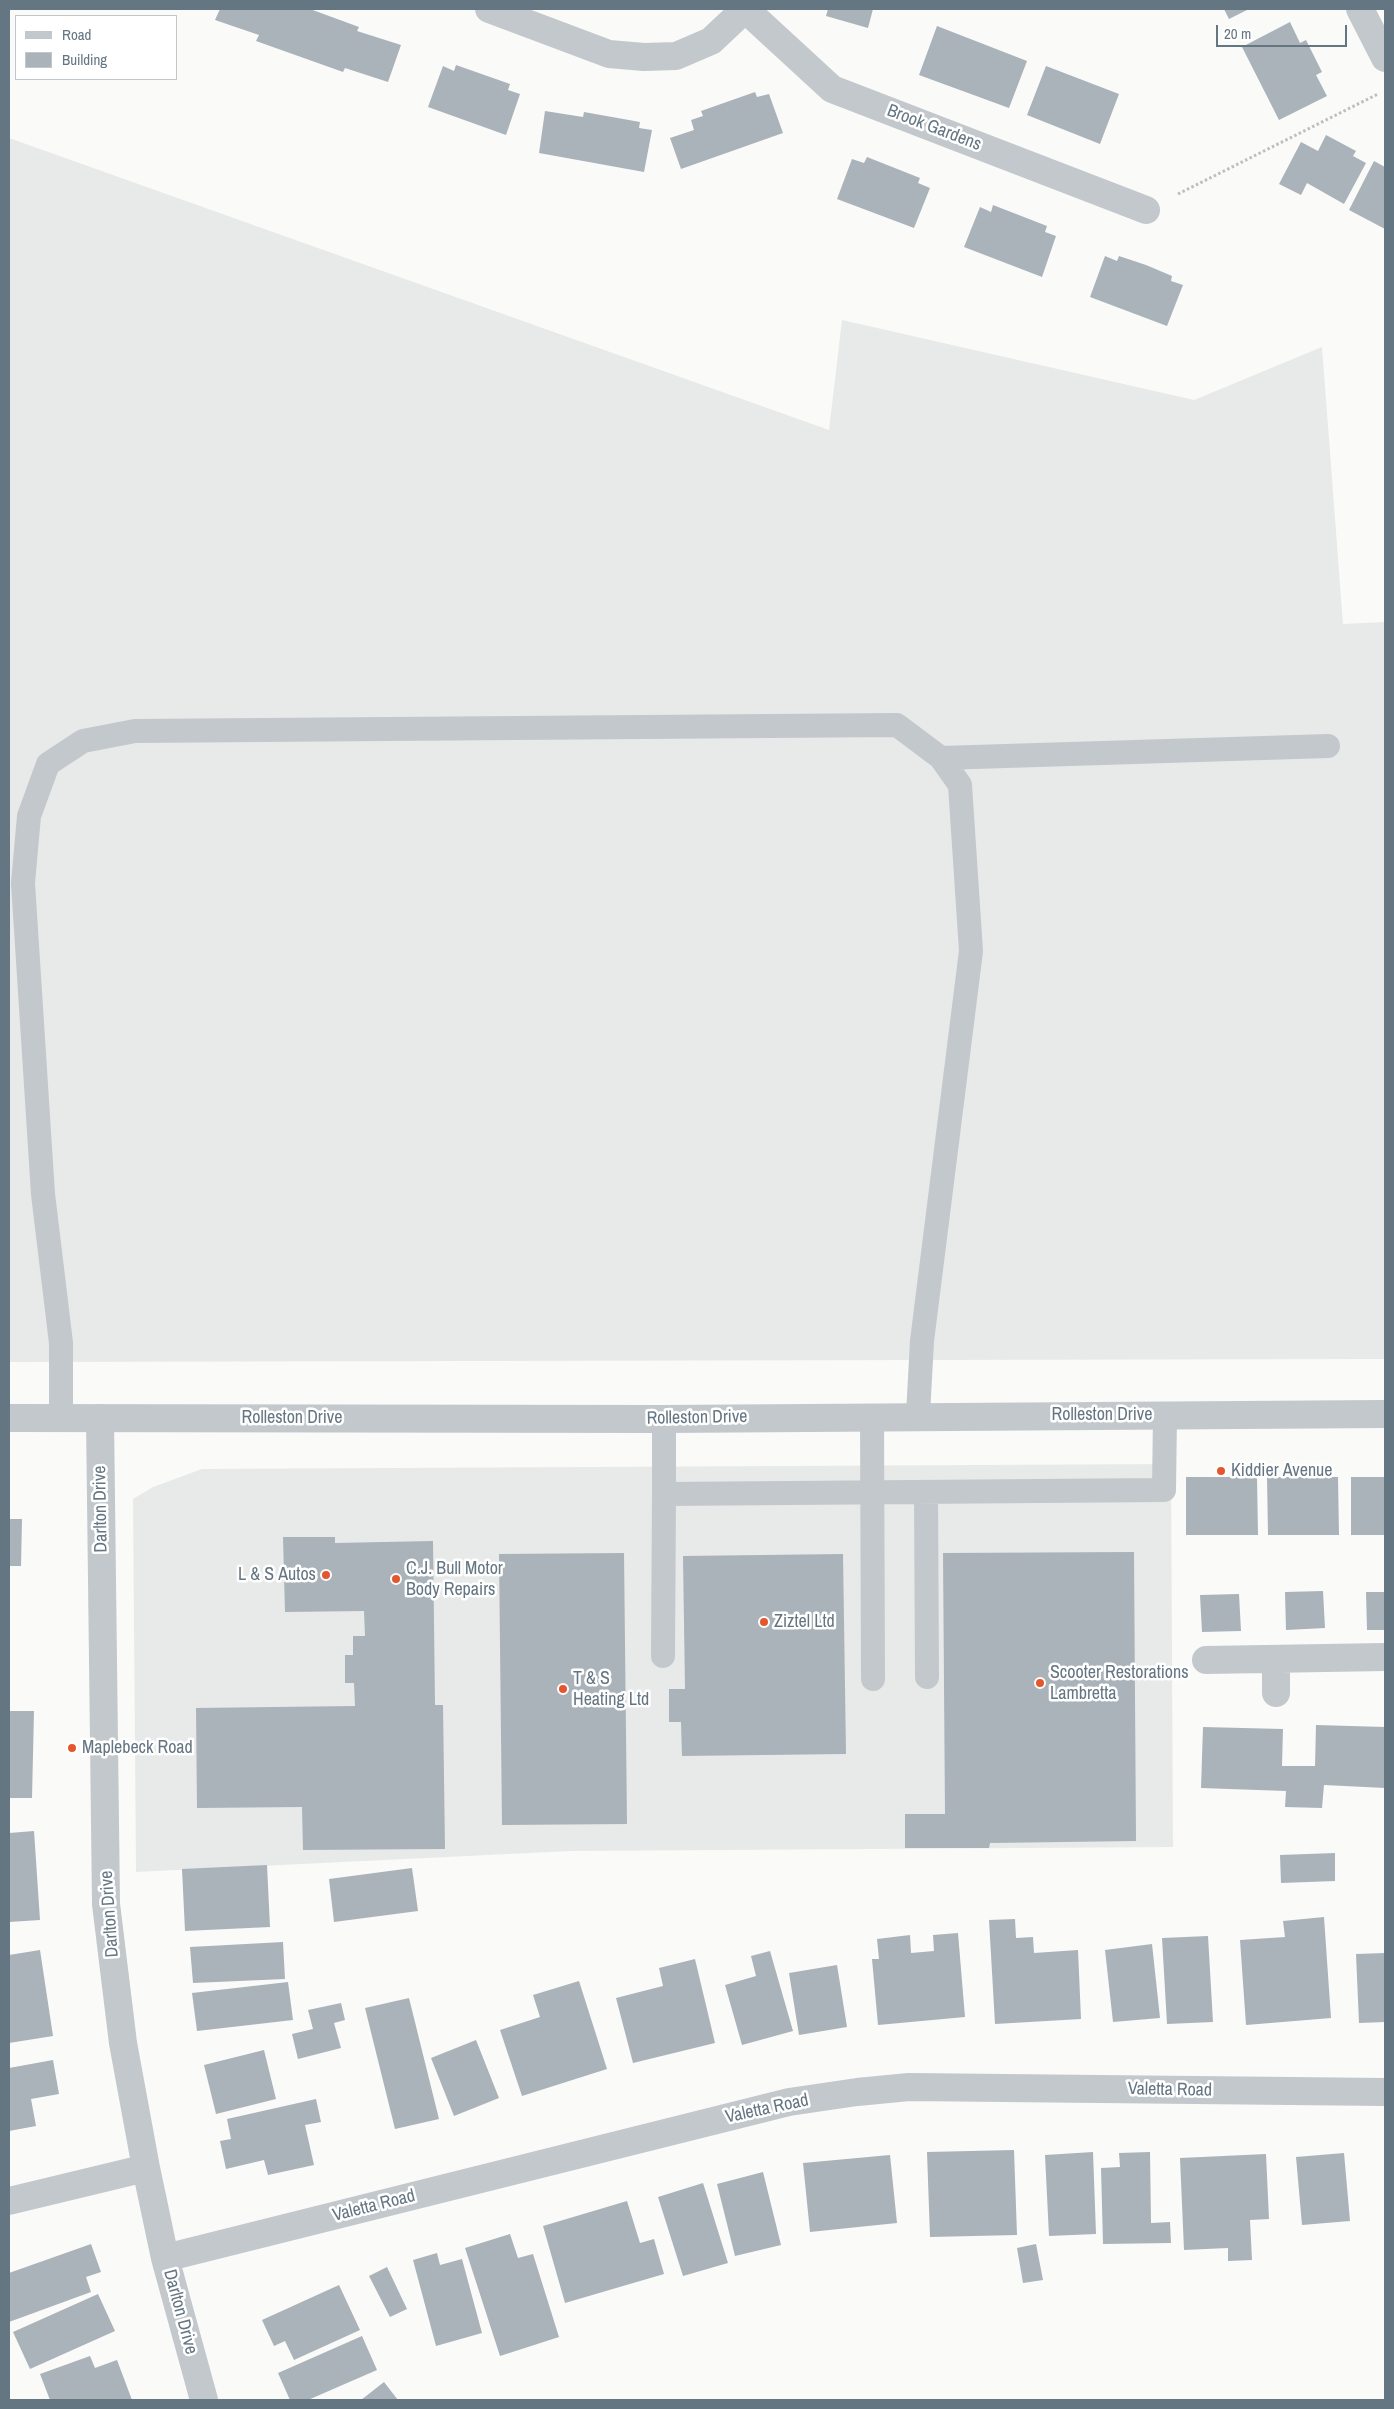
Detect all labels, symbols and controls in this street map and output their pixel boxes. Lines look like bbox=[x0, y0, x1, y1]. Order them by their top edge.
legend bbox=[15, 15, 178, 80]
scale bar bbox=[1219, 15, 1350, 47]
text: 20 m bbox=[1224, 23, 1251, 44]
text: Road bbox=[62, 24, 91, 45]
text: Building bbox=[62, 49, 107, 70]
street label: Brook Gardens bbox=[884, 100, 984, 156]
street label: Rolleston Drive bbox=[1052, 1404, 1152, 1426]
street label: Rolleston Drive bbox=[646, 1406, 748, 1430]
street label: Rolleston Drive bbox=[242, 1407, 342, 1429]
place label: Kiddier Avenue bbox=[1231, 1460, 1333, 1482]
street label: Darlton Drive bbox=[89, 1465, 113, 1553]
marker: Kiddier Avenue bbox=[1215, 1465, 1227, 1477]
place label: C.J. Bull Motor Body Repairs bbox=[406, 1558, 503, 1600]
place label: L & S Autos bbox=[238, 1564, 316, 1586]
marker: L & S Autos bbox=[320, 1569, 332, 1581]
marker: C.J. Bull Motor Body Repairs bbox=[390, 1573, 402, 1585]
place label: Ziztel Ltd bbox=[774, 1611, 835, 1633]
marker: Ziztel Ltd bbox=[758, 1616, 770, 1628]
place label: Scooter Restorations Lambretta bbox=[1050, 1662, 1189, 1705]
place label: T & S Heating Ltd bbox=[573, 1668, 649, 1710]
marker: Scooter Restorations Lambretta bbox=[1034, 1677, 1046, 1689]
marker: T & S Heating Ltd bbox=[557, 1683, 569, 1695]
place label: Maplebeck Road bbox=[82, 1737, 193, 1759]
marker: Maplebeck Road bbox=[66, 1742, 78, 1754]
street label: Darlton Drive bbox=[96, 1870, 124, 1958]
street label: Valetta Road bbox=[1128, 2078, 1212, 2102]
street label: Valetta Road bbox=[724, 2090, 810, 2128]
street label: Valetta Road bbox=[331, 2185, 417, 2227]
street label: Darlton Drive bbox=[158, 2267, 202, 2357]

